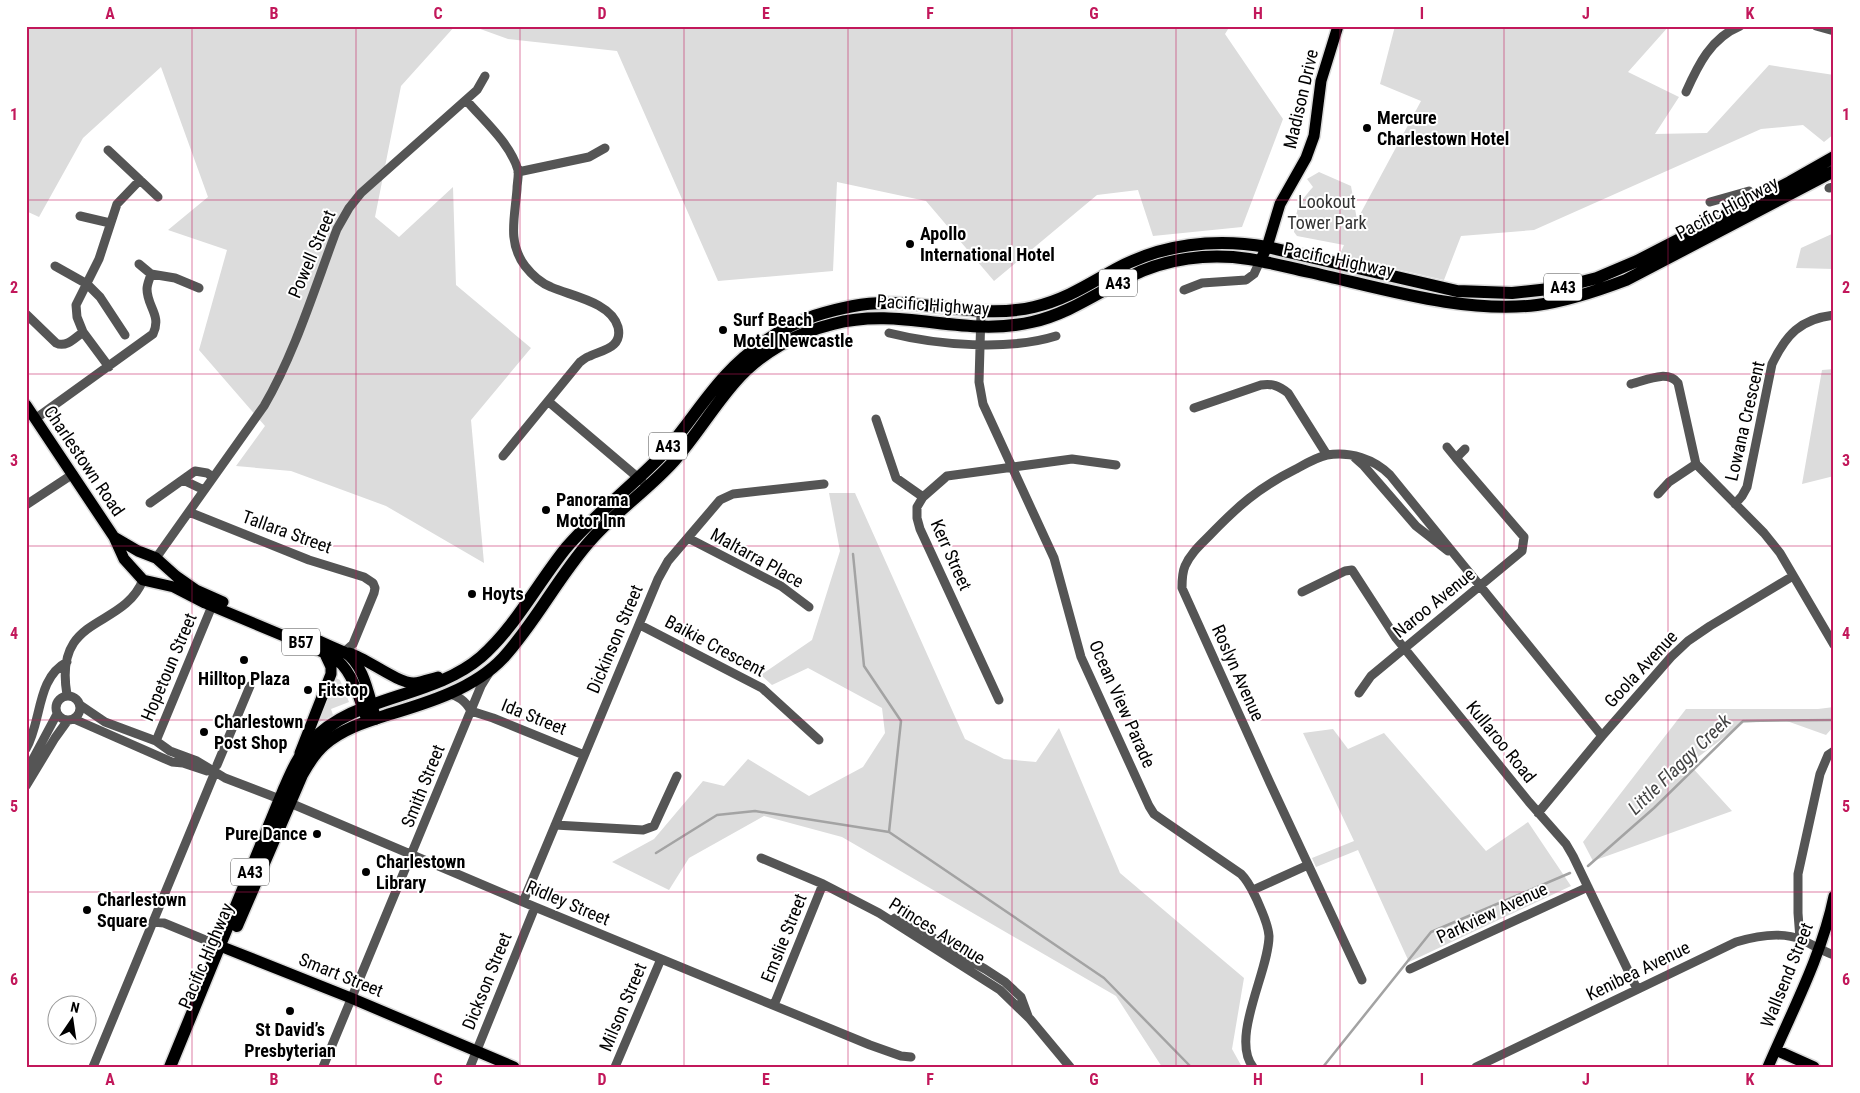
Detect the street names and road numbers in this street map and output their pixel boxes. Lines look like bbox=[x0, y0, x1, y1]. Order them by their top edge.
street label: Madison Drive bbox=[1279, 47, 1322, 151]
street label: Pacific Highway bbox=[1672, 172, 1782, 243]
street label: Powell Street bbox=[284, 207, 339, 301]
street label: Pacific Highway bbox=[1282, 238, 1397, 282]
road number: A43 bbox=[1099, 270, 1137, 296]
road number: A43 bbox=[1544, 274, 1582, 300]
street label: Pacific Highway bbox=[876, 290, 991, 319]
street label: Lowana Crescent bbox=[1721, 359, 1769, 483]
street label: Charlestown Road bbox=[40, 402, 129, 520]
road number: A43 bbox=[649, 432, 687, 460]
street label: Tallara Street bbox=[239, 506, 335, 557]
street label: Kerr Street bbox=[927, 516, 976, 593]
street label: Maltarra Place bbox=[707, 523, 807, 592]
street label: Naroo Avenue bbox=[1389, 563, 1479, 642]
street label: Dickinson Street bbox=[582, 581, 647, 696]
street label: Hopetoun Street bbox=[136, 610, 201, 724]
street label: Baikie Crescent bbox=[662, 610, 769, 681]
street label: Roslyn Avenue bbox=[1208, 621, 1269, 724]
street label: Goola Avenue bbox=[1600, 626, 1682, 711]
road number: B57 bbox=[282, 628, 320, 656]
street label: Ocean View Parade bbox=[1085, 637, 1160, 771]
street label: Ida Street bbox=[499, 694, 570, 739]
street label: Kullaroo Road bbox=[1462, 697, 1541, 787]
street label: Smith Street bbox=[396, 741, 449, 830]
road number: A43 bbox=[231, 859, 269, 886]
street label: Ridley Street bbox=[523, 876, 613, 930]
street label: Parkview Avenue bbox=[1433, 878, 1551, 947]
street label: Emslie Street bbox=[756, 890, 811, 985]
street label: Princes Avenue bbox=[885, 893, 989, 968]
street label: Pacific Highway bbox=[174, 899, 237, 1012]
street label: Wallsend Street bbox=[1756, 919, 1817, 1030]
street label: Dickson Street bbox=[457, 929, 516, 1033]
street label: Kenibea Avenue bbox=[1583, 936, 1693, 1005]
street label: Smart Street bbox=[296, 948, 386, 1001]
street label: Milson Street bbox=[594, 959, 651, 1054]

